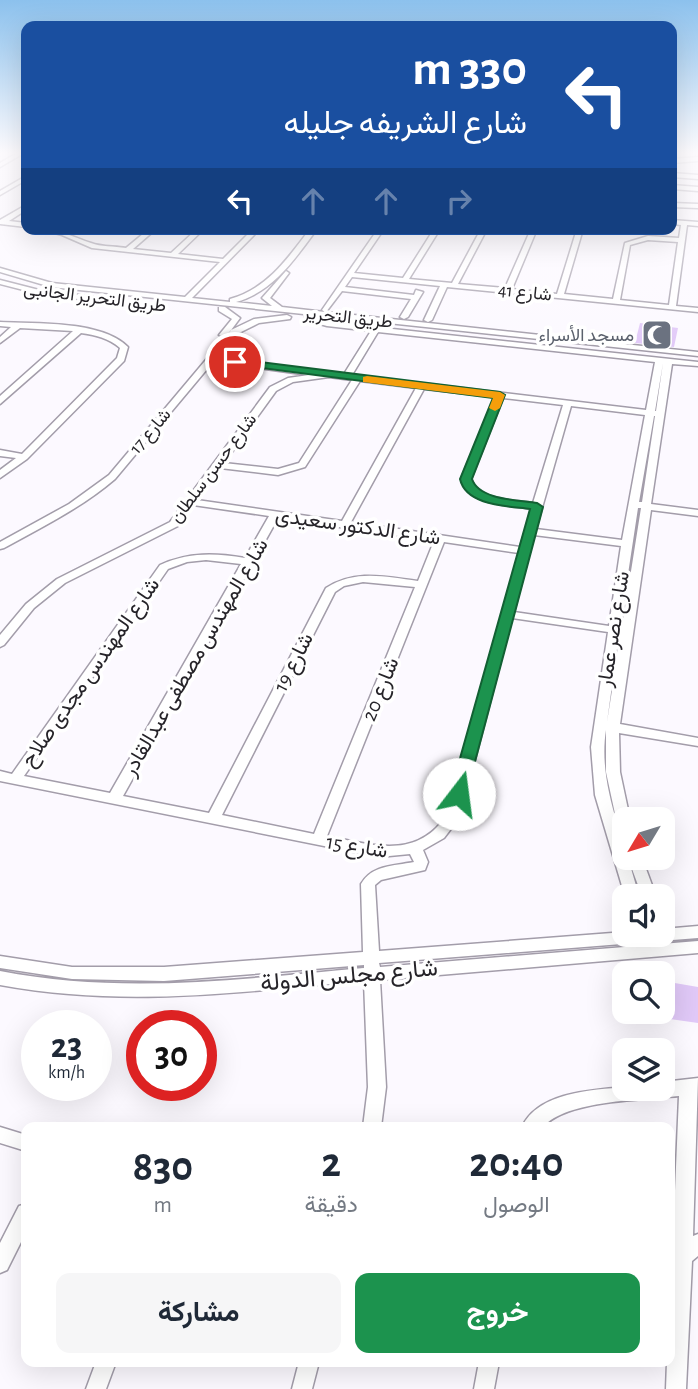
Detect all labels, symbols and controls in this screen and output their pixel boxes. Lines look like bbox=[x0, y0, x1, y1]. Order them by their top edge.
text: 330 m bbox=[412, 45, 527, 94]
icon: left bbox=[551, 49, 642, 140]
text: شارع الشريفه جليله bbox=[284, 107, 527, 139]
icon: left bbox=[221, 182, 259, 220]
icon: ahead bbox=[294, 182, 332, 220]
icon: ahead bbox=[367, 182, 405, 220]
icon: right bbox=[440, 182, 478, 220]
street label: طريق التحرير الجانبى bbox=[23, 280, 167, 317]
street label: شارع 41 bbox=[497, 281, 553, 307]
street label: طريق التحرير bbox=[301, 304, 393, 333]
mosque icon: مسجد الأسراء bbox=[640, 318, 674, 352]
place label: مسجد الأسراء bbox=[539, 325, 634, 346]
pin bbox=[205, 332, 265, 392]
icon: arrive bbox=[216, 343, 254, 381]
street label: شارع 17 bbox=[127, 406, 176, 459]
street label: شارع حسن سلطان bbox=[167, 411, 262, 528]
street label: شارع الدكتور سعيدى bbox=[274, 505, 442, 551]
street label: شارع المهندس مصطفى عبدالقادر bbox=[118, 535, 275, 782]
street label: شارع نصر عمار bbox=[594, 570, 636, 690]
street label: شارع المهندس مجدى صلاح bbox=[17, 574, 166, 772]
street label: شارع 19 bbox=[270, 629, 320, 696]
street label: شارع 20 bbox=[358, 654, 405, 725]
position arrow bbox=[422, 757, 496, 831]
north arrow bbox=[612, 807, 676, 870]
map controls bbox=[612, 807, 675, 1101]
street label: شارع 15 bbox=[324, 831, 389, 865]
button: sound bbox=[612, 884, 675, 947]
street label: شارع مجلس الدولة bbox=[259, 956, 439, 999]
button: search bbox=[612, 961, 675, 1024]
speed limit sign: 30 bbox=[126, 1010, 217, 1101]
text: 23 bbox=[51, 1029, 82, 1064]
button: layers bbox=[612, 1038, 675, 1101]
text: km/h bbox=[48, 1064, 85, 1082]
text: 2 bbox=[321, 1142, 341, 1184]
text: 20:40 bbox=[469, 1142, 564, 1184]
text: 830 bbox=[132, 1146, 193, 1188]
text: m bbox=[154, 1194, 172, 1217]
text: دقيقة bbox=[305, 1194, 358, 1217]
text: الوصول bbox=[483, 1194, 550, 1217]
button: مشاركة bbox=[56, 1273, 341, 1353]
button: خروج bbox=[355, 1273, 640, 1353]

